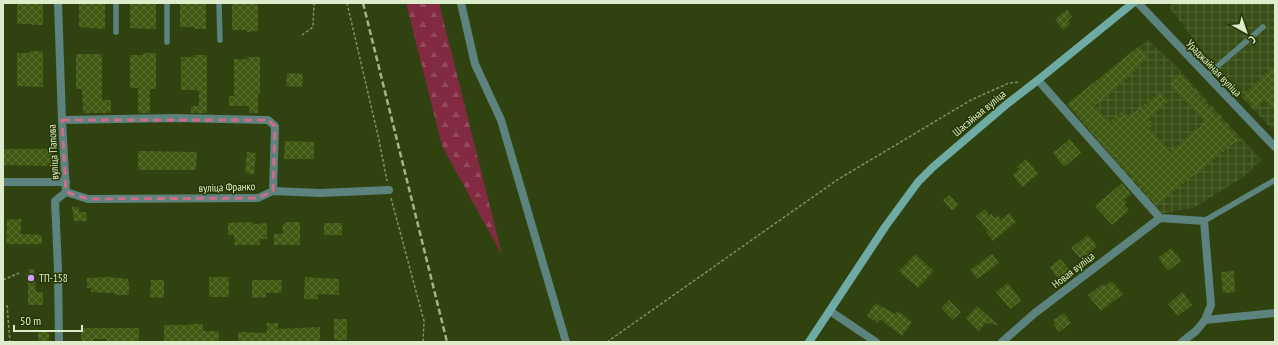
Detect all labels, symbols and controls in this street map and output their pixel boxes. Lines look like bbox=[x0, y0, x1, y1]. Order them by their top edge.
north arrow bbox=[1226, 12, 1266, 52]
text: С bbox=[1246, 33, 1259, 47]
street label: Ураджайная вуліца bbox=[1183, 37, 1245, 99]
street label: Шасэйная вуліца bbox=[950, 87, 1008, 139]
street label: вуліца Папова bbox=[45, 124, 61, 180]
street label: вуліца Франко bbox=[198, 179, 256, 195]
street label: Новая вуліца bbox=[1049, 249, 1097, 291]
place label: ТП-158 bbox=[39, 271, 68, 285]
marker: ТП-158 bbox=[26, 273, 36, 283]
scale bar bbox=[14, 307, 82, 333]
text: 50 m bbox=[20, 313, 41, 328]

